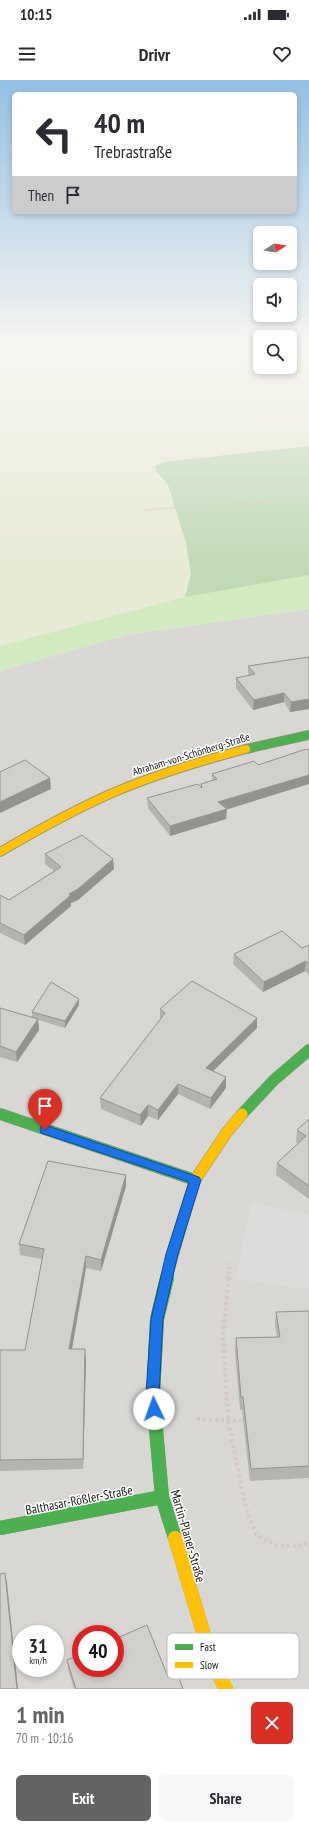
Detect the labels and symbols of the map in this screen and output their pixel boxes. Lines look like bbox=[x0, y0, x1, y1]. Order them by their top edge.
north arrow bbox=[253, 226, 297, 270]
street label: Abraham-von-Schönberg-Straße bbox=[130, 729, 252, 779]
pin bbox=[28, 1089, 62, 1130]
position arrow bbox=[133, 1388, 175, 1430]
street label: Balthasar-Rößler-Straße bbox=[24, 1481, 134, 1519]
street label: Martin-Planer-Straße bbox=[167, 1488, 209, 1584]
speed limit sign: 40 bbox=[72, 1625, 124, 1677]
legend bbox=[167, 1633, 299, 1679]
text: Fast bbox=[200, 1640, 216, 1654]
text: Slow bbox=[200, 1658, 219, 1672]

